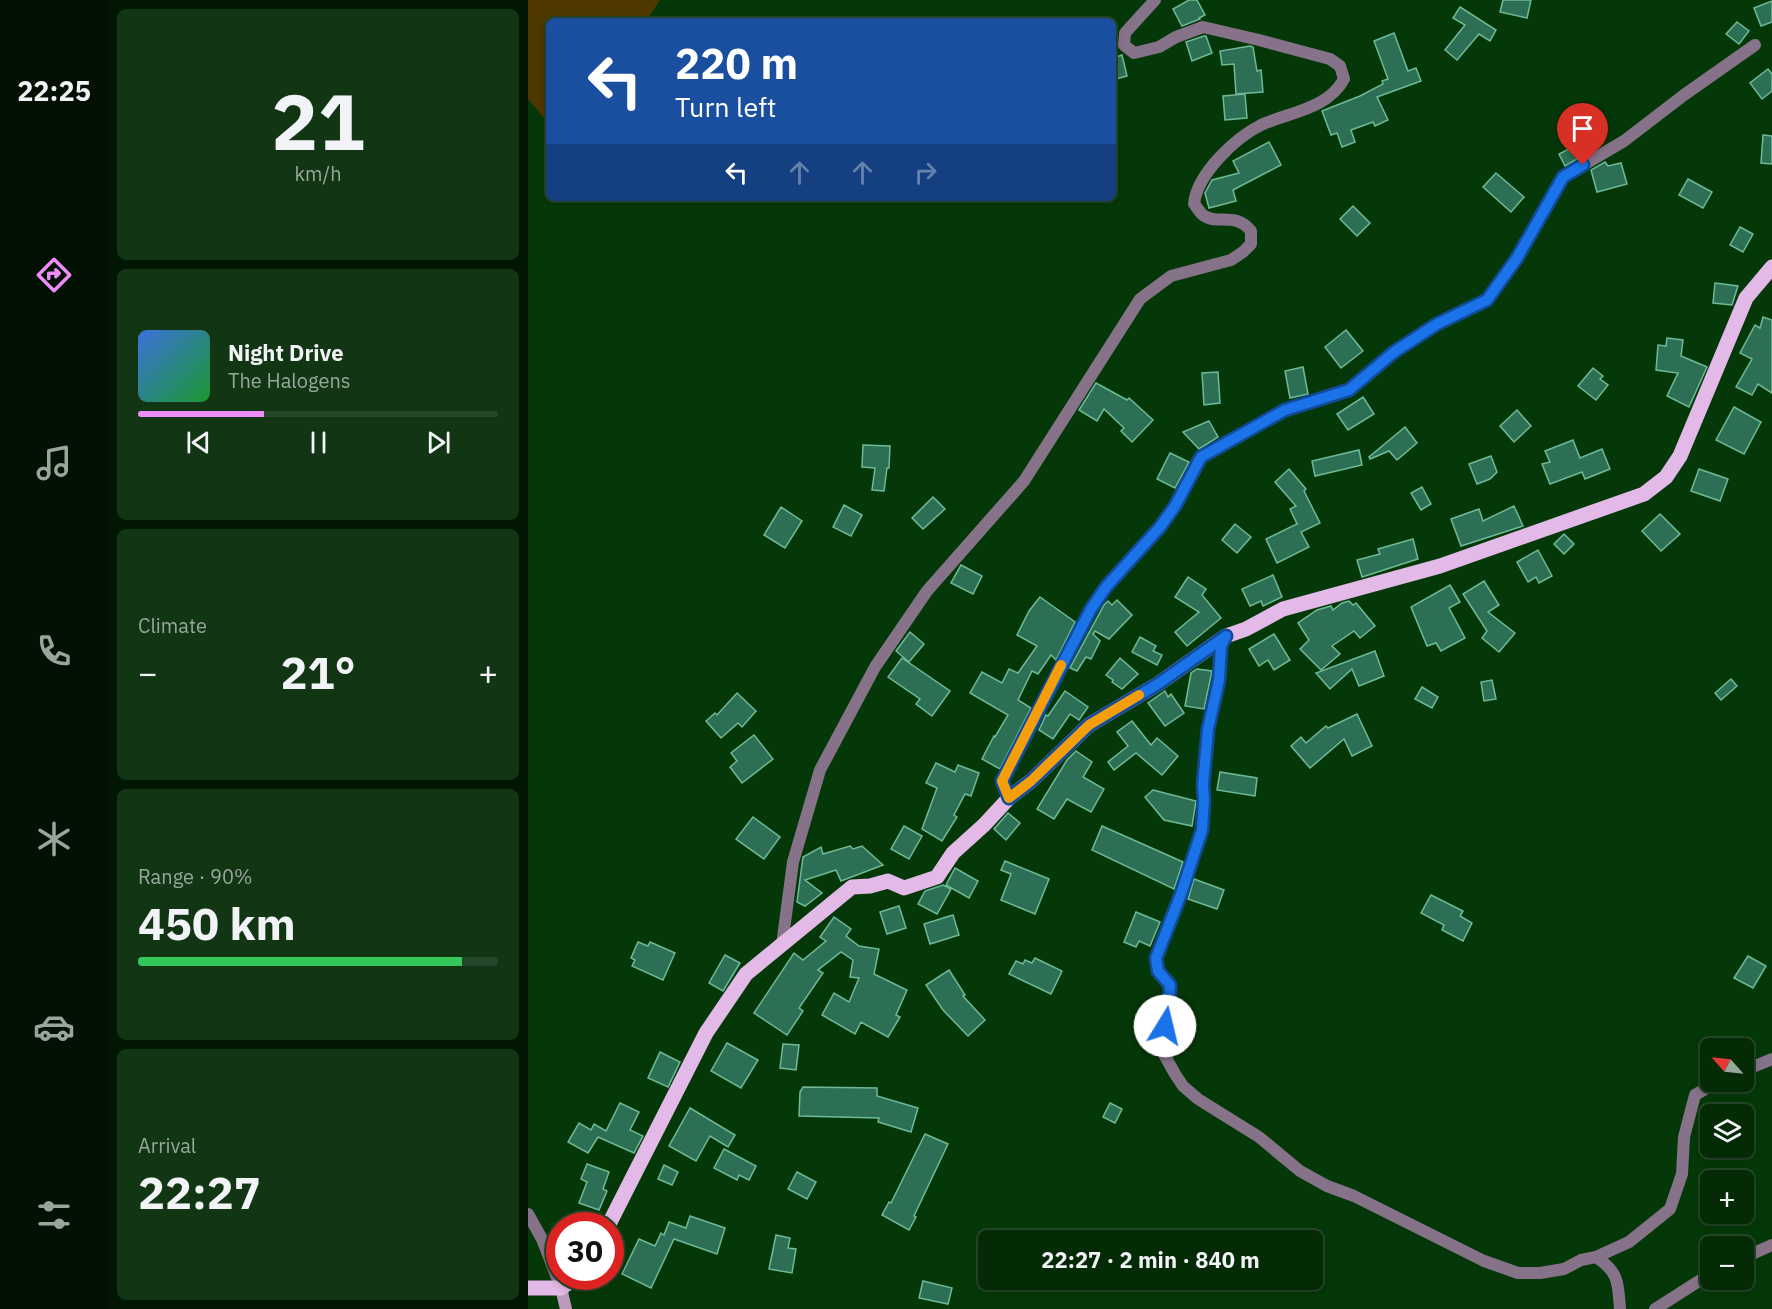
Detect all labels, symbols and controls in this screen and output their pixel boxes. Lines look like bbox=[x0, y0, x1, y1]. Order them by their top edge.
text: 220 m bbox=[675, 36, 798, 91]
icon: left bbox=[576, 42, 654, 120]
text: 21 bbox=[271, 70, 365, 171]
text: 22:25 bbox=[17, 73, 91, 108]
text: Turn left bbox=[675, 89, 776, 124]
pin bbox=[1557, 103, 1608, 165]
icon: arrive bbox=[1566, 112, 1599, 145]
icon: left bbox=[720, 156, 753, 189]
icon: ahead bbox=[783, 156, 816, 189]
icon: ahead bbox=[846, 156, 879, 189]
icon: right bbox=[909, 156, 942, 189]
text: km/h bbox=[294, 160, 342, 187]
icon: directions bbox=[33, 254, 75, 296]
text: Night Drive bbox=[228, 338, 344, 367]
text: The Halogens bbox=[228, 367, 350, 394]
icon: previous bbox=[182, 426, 215, 459]
icon: pause bbox=[302, 426, 335, 459]
icon: next bbox=[422, 426, 455, 459]
icon: music bbox=[33, 442, 75, 484]
text: Climate bbox=[138, 612, 207, 639]
icon: phone bbox=[33, 630, 75, 672]
text: 21° bbox=[280, 643, 356, 701]
text: − bbox=[138, 651, 158, 694]
text: + bbox=[478, 651, 498, 694]
icon: climate bbox=[33, 818, 75, 860]
text: Range · 90% bbox=[138, 863, 253, 890]
text: 450 km bbox=[138, 894, 296, 952]
position arrow bbox=[1133, 994, 1197, 1058]
icon: car bbox=[33, 1006, 75, 1048]
north arrow bbox=[1700, 1038, 1754, 1092]
map controls bbox=[1700, 1038, 1754, 1290]
button: layers bbox=[1700, 1104, 1754, 1158]
text: Arrival bbox=[138, 1132, 196, 1159]
text: 22:27 bbox=[138, 1163, 261, 1221]
button: + bbox=[1700, 1170, 1754, 1224]
icon: filters bbox=[33, 1194, 75, 1236]
speed limit sign: 30 bbox=[546, 1212, 624, 1290]
button: − bbox=[1700, 1236, 1754, 1290]
text: 22:27 · 2 min · 840 m bbox=[1041, 1245, 1260, 1274]

